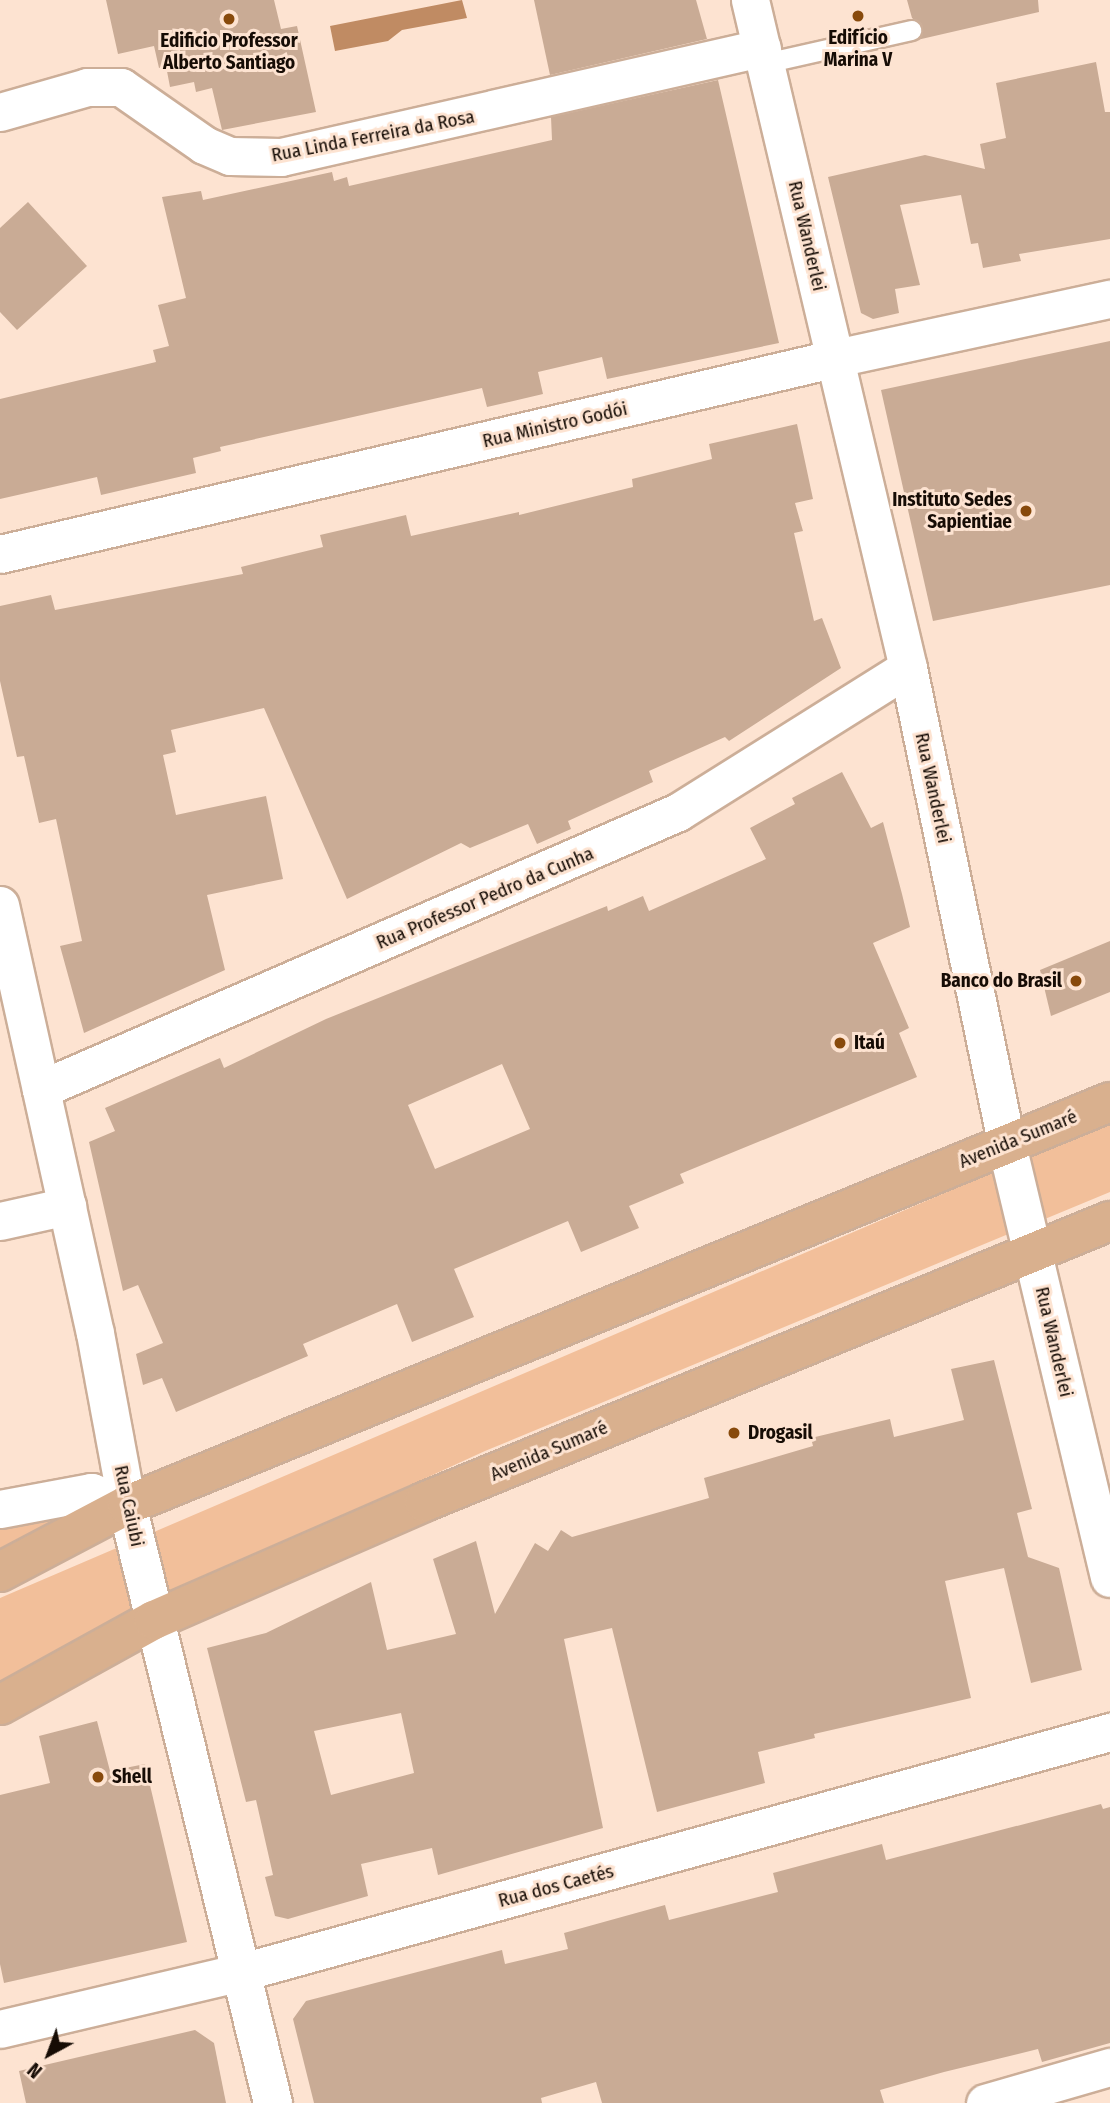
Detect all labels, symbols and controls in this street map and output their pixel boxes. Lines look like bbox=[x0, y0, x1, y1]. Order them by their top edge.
marker: Edifício Marina V bbox=[850, 8, 866, 24]
marker: Edificio Professor Alberto Santiago bbox=[221, 11, 237, 27]
place label: Edifício Marina V bbox=[824, 27, 892, 71]
place label: Edificio Professor Alberto Santiago bbox=[160, 30, 298, 74]
street label: Rua Linda Ferreira da Rosa bbox=[270, 105, 476, 167]
street label: Rua Wanderlei bbox=[783, 179, 831, 293]
street label: Rua Ministro Godói bbox=[480, 397, 630, 453]
place label: Instituto Sedes Sapientiae bbox=[892, 489, 1012, 533]
marker: Instituto Sedes Sapientiae bbox=[1018, 503, 1034, 519]
street label: Rua Wanderlei bbox=[910, 731, 956, 845]
street label: Rua Professor Pedro da Cunha bbox=[373, 842, 597, 954]
place label: Banco do Brasil bbox=[941, 970, 1062, 992]
marker: Banco do Brasil bbox=[1068, 973, 1084, 989]
place label: Itaú bbox=[854, 1032, 885, 1054]
marker: Itaú bbox=[832, 1035, 848, 1051]
street label: Avenida Sumaré bbox=[956, 1105, 1080, 1173]
street label: Rua Wanderlei bbox=[1030, 1285, 1078, 1399]
street label: Avenida Sumaré bbox=[487, 1416, 611, 1486]
place label: Drogasil bbox=[748, 1422, 813, 1444]
marker: Drogasil bbox=[726, 1425, 742, 1441]
street label: Rua Caiubi bbox=[109, 1463, 149, 1549]
place label: Shell bbox=[112, 1766, 152, 1788]
marker: Shell bbox=[90, 1769, 106, 1785]
street label: Rua dos Caetés bbox=[496, 1860, 616, 1912]
north arrow bbox=[14, 2019, 84, 2089]
text: N bbox=[23, 2058, 47, 2083]

